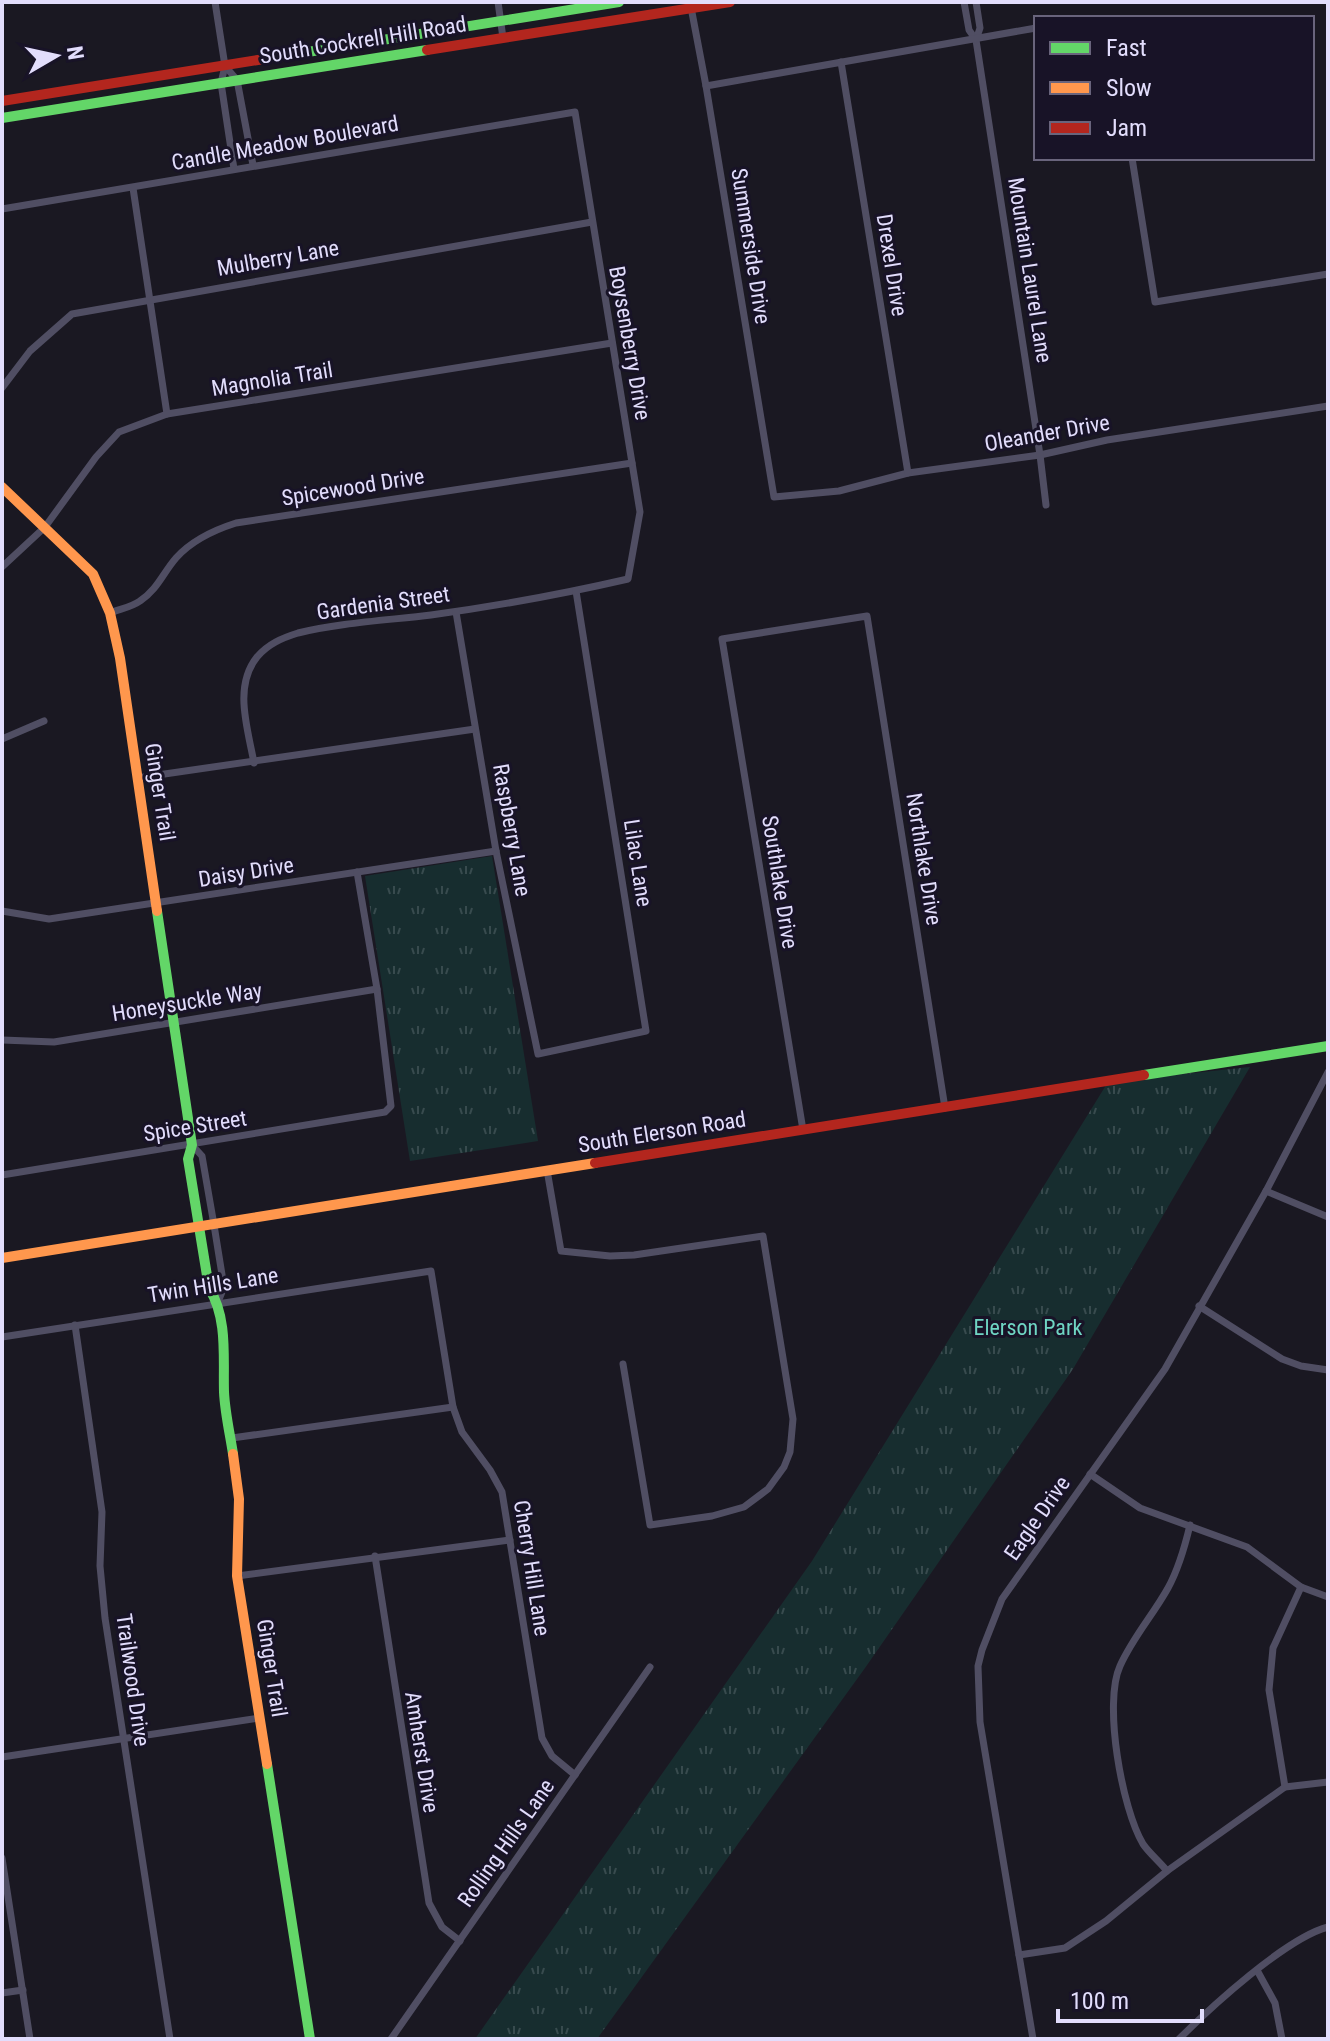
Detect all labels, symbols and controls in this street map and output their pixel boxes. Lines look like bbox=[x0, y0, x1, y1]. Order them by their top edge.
street label: South Cockrell Hill Road bbox=[258, 11, 468, 69]
north arrow bbox=[16, 16, 96, 96]
legend bbox=[1034, 16, 1314, 160]
text: Fast bbox=[1106, 34, 1147, 62]
text: N bbox=[62, 44, 89, 62]
text: Slow bbox=[1106, 74, 1152, 102]
street label: Candle Meadow Boulevard bbox=[170, 111, 400, 175]
text: Jam bbox=[1106, 114, 1147, 142]
street label: Summerside Drive bbox=[726, 166, 776, 326]
street label: Mountain Laurel Lane bbox=[1003, 176, 1057, 364]
street label: Drexel Drive bbox=[872, 212, 912, 318]
street label: Mulberry Lane bbox=[215, 235, 341, 281]
street label: Boysenberry Drive bbox=[604, 264, 656, 422]
street label: Magnolia Trail bbox=[210, 357, 334, 401]
street label: Oleander Drive bbox=[982, 410, 1112, 456]
street label: Spicewood Drive bbox=[280, 463, 426, 511]
street label: Gardenia Street bbox=[315, 581, 451, 625]
street label: Ginger Trail bbox=[140, 741, 180, 843]
street label: Raspberry Lane bbox=[488, 762, 536, 898]
street label: Northlake Drive bbox=[901, 791, 947, 927]
street label: Southlake Drive bbox=[757, 813, 803, 951]
street label: Lilac Lane bbox=[619, 817, 657, 909]
street label: Daisy Drive bbox=[196, 852, 296, 892]
street label: Honeysuckle Way bbox=[110, 978, 264, 1026]
street label: Spice Street bbox=[141, 1105, 249, 1147]
street label: South Elerson Road bbox=[576, 1106, 748, 1158]
street label: Twin Hills Lane bbox=[146, 1262, 280, 1308]
park label: Elerson Park bbox=[973, 1315, 1083, 1340]
street label: Eagle Drive bbox=[999, 1471, 1075, 1565]
street label: Cherry Hill Lane bbox=[509, 1498, 555, 1638]
street label: Trailwood Drive bbox=[111, 1612, 155, 1748]
street label: Ginger Trail bbox=[252, 1617, 292, 1719]
street label: Amherst Drive bbox=[400, 1690, 444, 1814]
street label: Rolling Hills Lane bbox=[453, 1774, 559, 1912]
scale bar bbox=[1058, 1973, 1202, 2023]
text: 100 m bbox=[1070, 1987, 1129, 2015]

